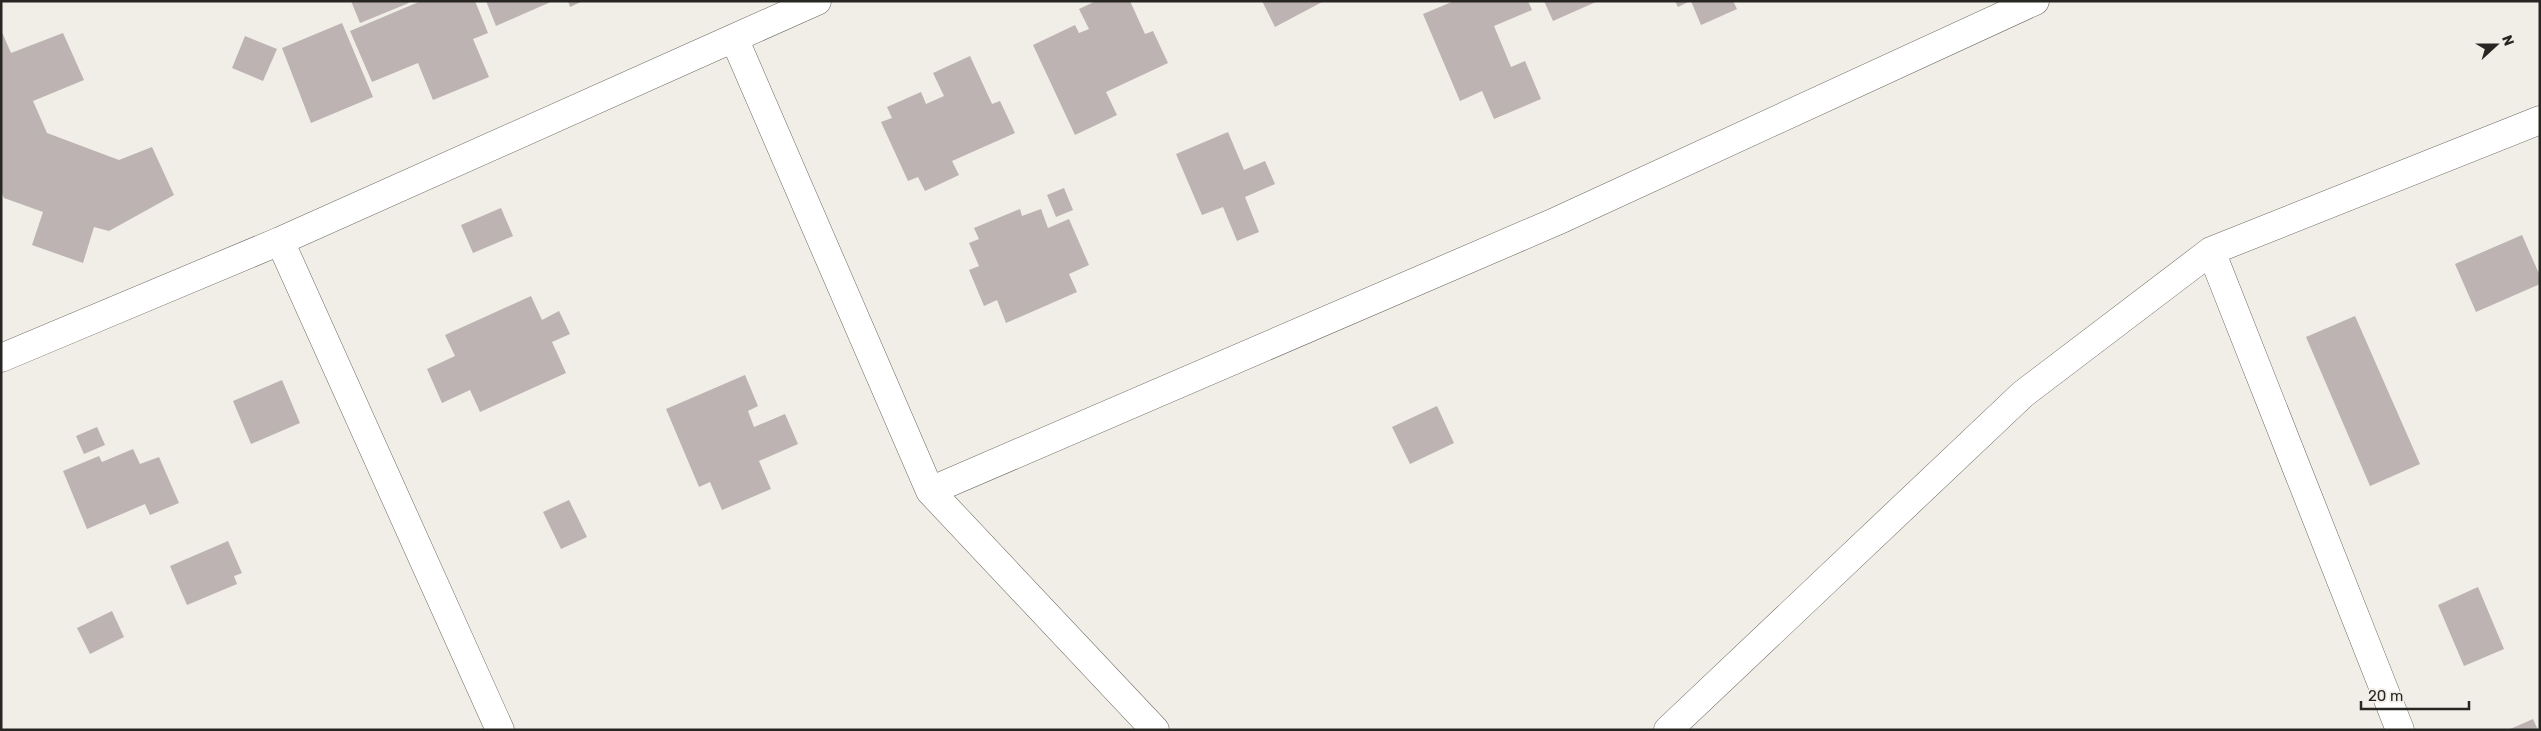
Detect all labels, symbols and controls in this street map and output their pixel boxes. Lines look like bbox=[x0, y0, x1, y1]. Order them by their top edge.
north arrow bbox=[2471, 20, 2521, 70]
text: N bbox=[2498, 33, 2517, 48]
scale bar bbox=[2361, 678, 2468, 710]
text: 20 m bbox=[2368, 687, 2403, 705]

